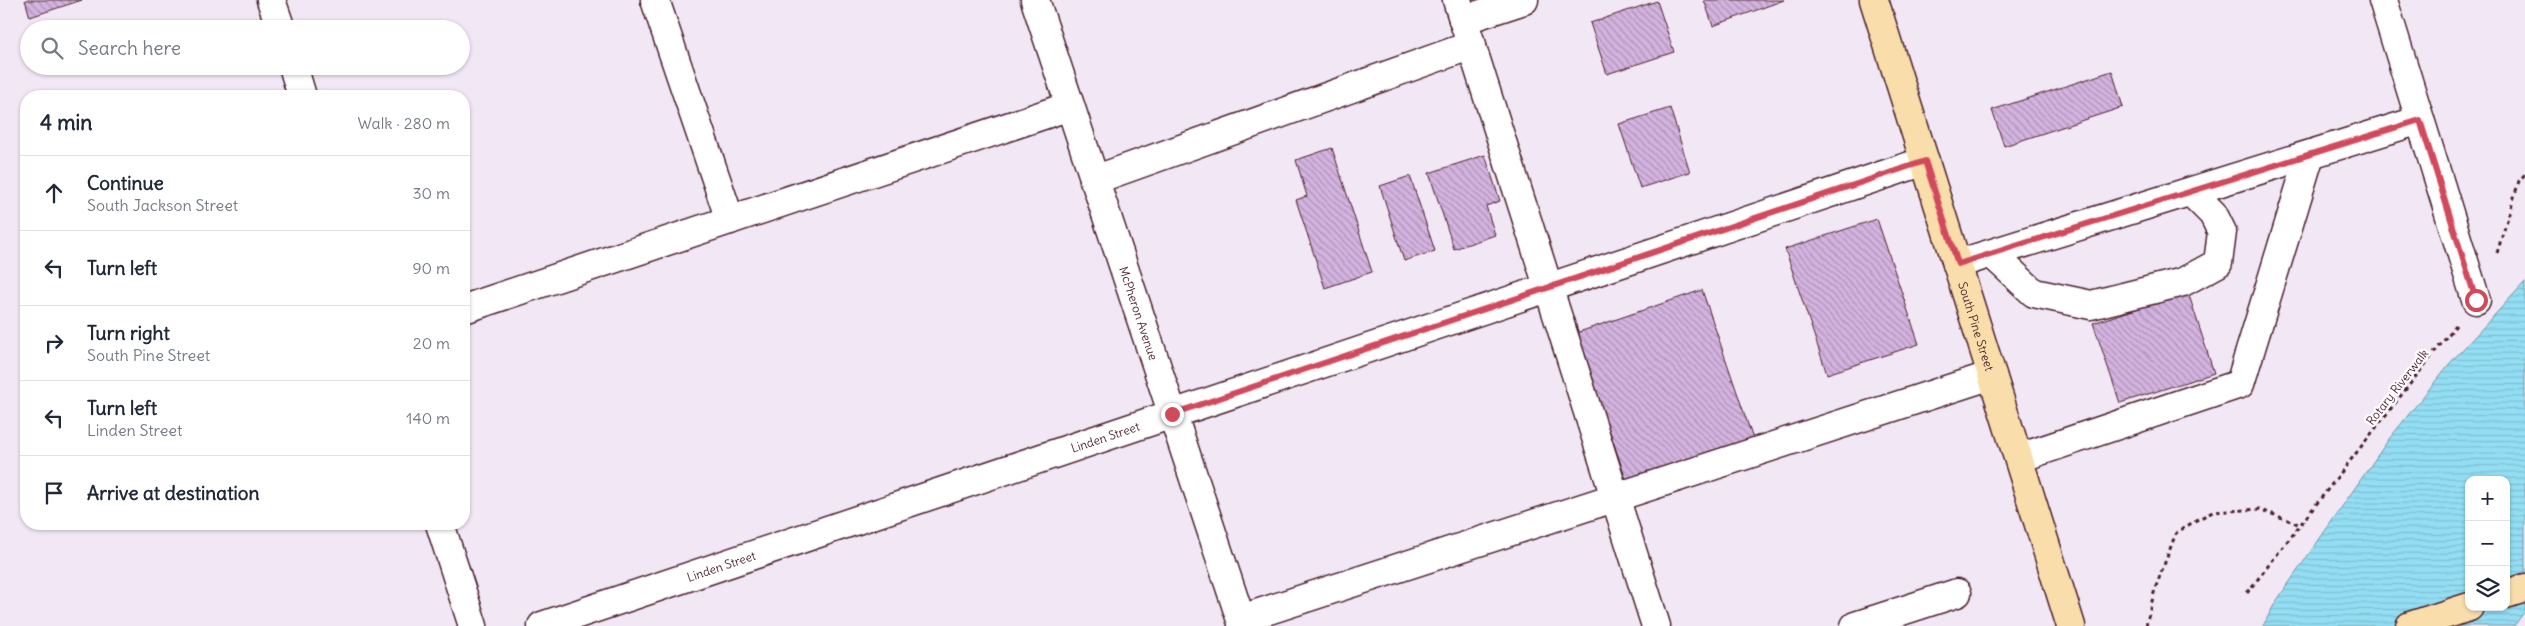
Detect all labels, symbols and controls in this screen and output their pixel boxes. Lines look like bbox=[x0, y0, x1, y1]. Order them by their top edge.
search box bbox=[20, 20, 470, 75]
icon: search bbox=[38, 34, 66, 62]
text: Search here bbox=[78, 36, 181, 60]
text: 4 min bbox=[40, 109, 92, 136]
text: Walk · 280 m bbox=[358, 113, 450, 133]
text: Continue bbox=[87, 171, 164, 195]
icon: ahead bbox=[40, 179, 68, 207]
text: 30 m bbox=[413, 183, 450, 203]
text: South Jackson Street bbox=[87, 195, 238, 215]
icon: left bbox=[40, 254, 68, 282]
text: Turn left bbox=[87, 256, 157, 280]
text: 90 m bbox=[412, 258, 450, 278]
street label: McPheron Avenue bbox=[1116, 264, 1162, 362]
street label: South Pine Street bbox=[1956, 280, 1998, 373]
route start bbox=[2465, 289, 2488, 312]
text: Turn right bbox=[87, 321, 170, 345]
icon: right bbox=[40, 329, 68, 357]
text: 20 m bbox=[413, 333, 450, 353]
text: South Pine Street bbox=[87, 345, 210, 365]
street label: Rotary Riverwalk bbox=[2363, 346, 2431, 428]
text: Turn left bbox=[87, 396, 157, 420]
route end bbox=[1161, 403, 1184, 426]
icon: left bbox=[40, 404, 68, 432]
text: 140 m bbox=[406, 408, 450, 428]
street label: Linden Street bbox=[1069, 418, 1141, 455]
text: Linden Street bbox=[87, 420, 182, 440]
map controls bbox=[2465, 476, 2510, 611]
button: + bbox=[2465, 476, 2510, 521]
icon: arrive bbox=[40, 479, 68, 507]
text: Arrive at destination bbox=[87, 481, 260, 505]
button: − bbox=[2465, 521, 2510, 566]
street label: Linden Street bbox=[685, 547, 757, 584]
button: layers bbox=[2465, 566, 2510, 611]

